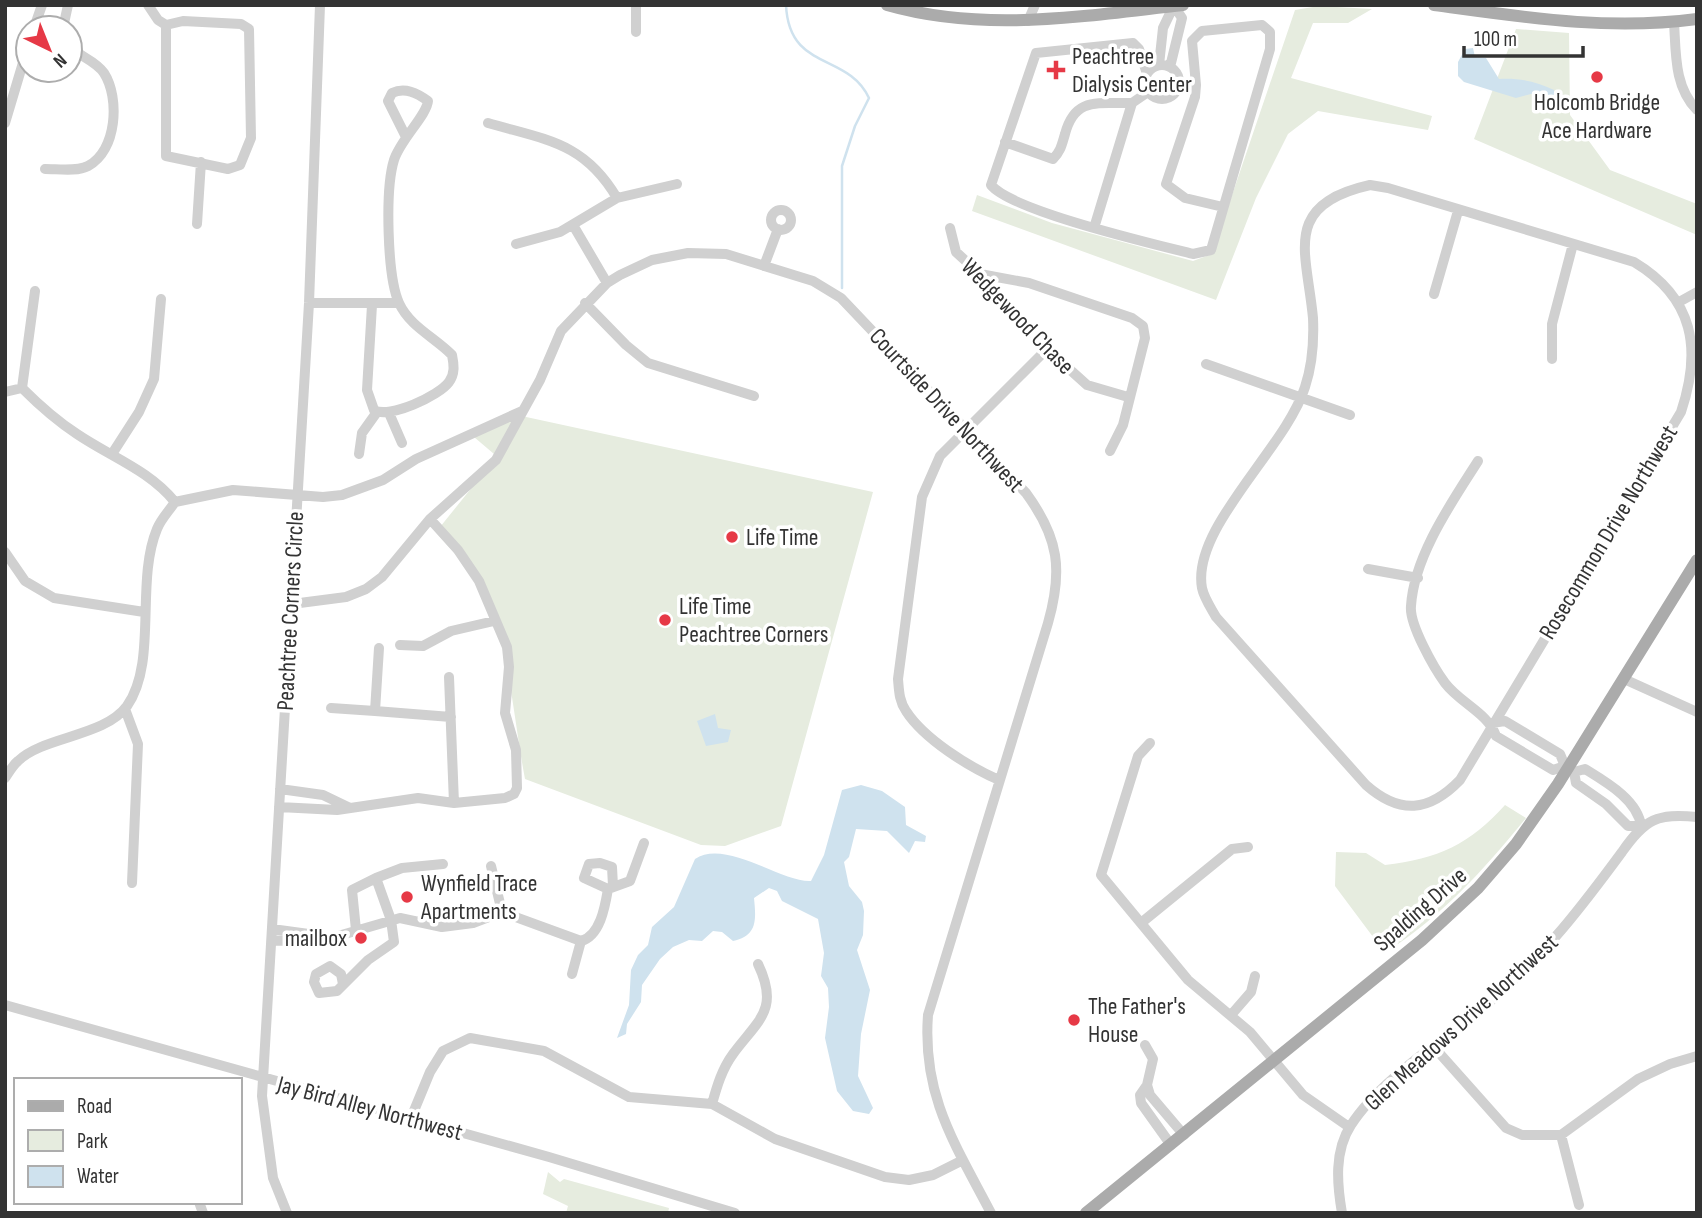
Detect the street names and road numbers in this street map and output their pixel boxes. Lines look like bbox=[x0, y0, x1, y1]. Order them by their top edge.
street label: Wedgewood Chase bbox=[955, 252, 1080, 381]
street label: Courtside Drive Northwest bbox=[863, 322, 1030, 498]
street label: Rosecommon Drive Northwest bbox=[1533, 420, 1684, 645]
street label: Peachtree Corners Circle bbox=[271, 511, 310, 711]
street label: Spalding Drive bbox=[1368, 861, 1473, 958]
street label: Glen Meadows Drive Northwest bbox=[1358, 928, 1564, 1117]
street label: Jay Bird Alley Northwest bbox=[273, 1070, 466, 1147]

